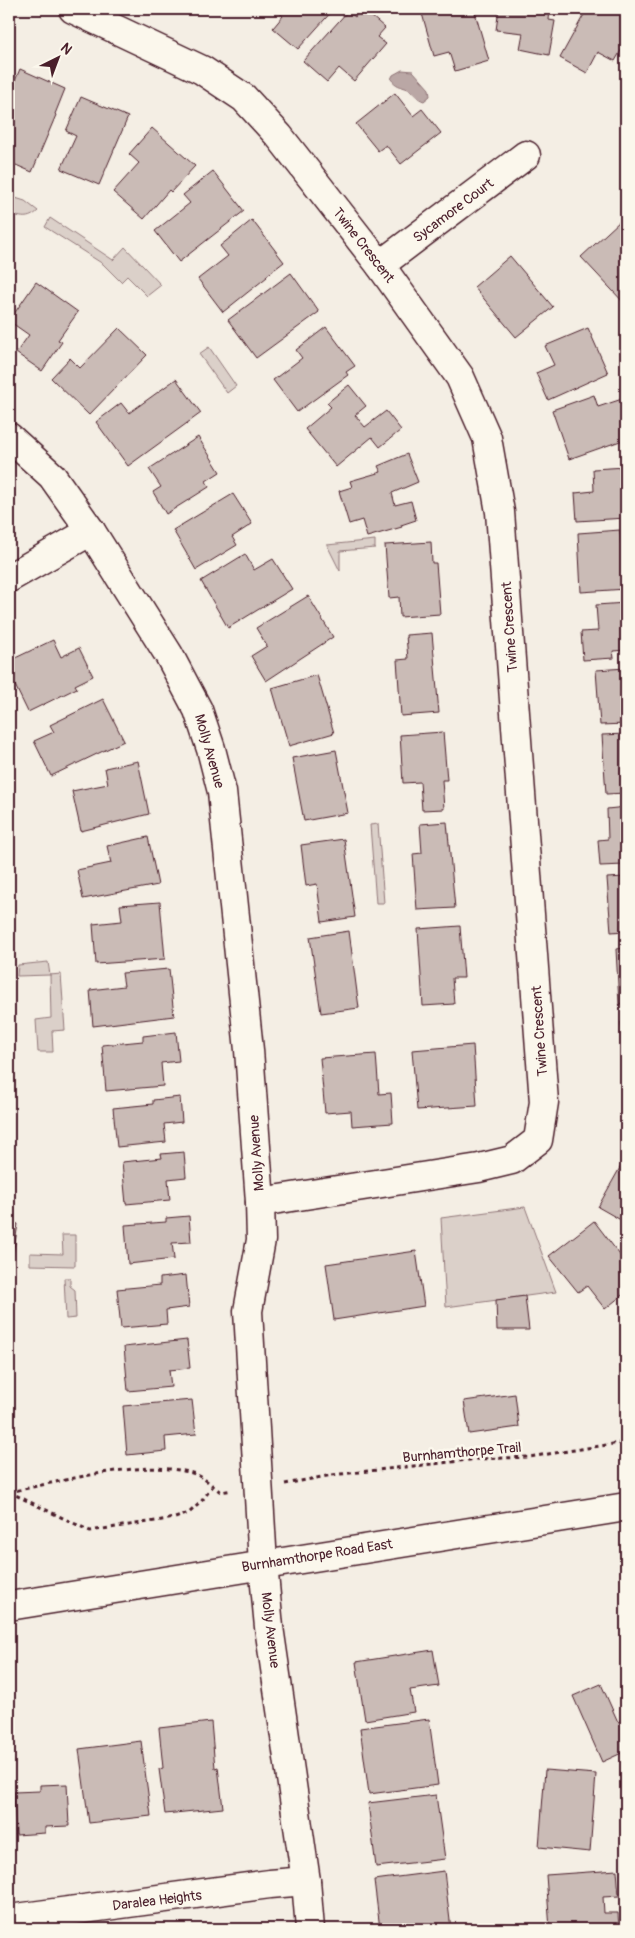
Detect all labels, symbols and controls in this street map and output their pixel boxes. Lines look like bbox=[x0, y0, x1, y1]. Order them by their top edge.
north arrow bbox=[32, 32, 82, 82]
text: N bbox=[57, 39, 76, 58]
street label: Sycamore Court bbox=[410, 174, 497, 246]
street label: Twine Crescent bbox=[329, 204, 398, 287]
street label: Twine Crescent bbox=[498, 581, 521, 673]
street label: Molly Avenue bbox=[191, 712, 228, 790]
street label: Twine Crescent bbox=[528, 985, 551, 1077]
street label: Molly Avenue bbox=[245, 1114, 268, 1192]
street label: Burnhamthorpe Trail bbox=[402, 1439, 522, 1466]
street label: Burnhamthorpe Road East bbox=[240, 1535, 394, 1576]
street label: Molly Avenue bbox=[257, 1591, 284, 1669]
street label: Daralea Heights bbox=[111, 1886, 203, 1914]

